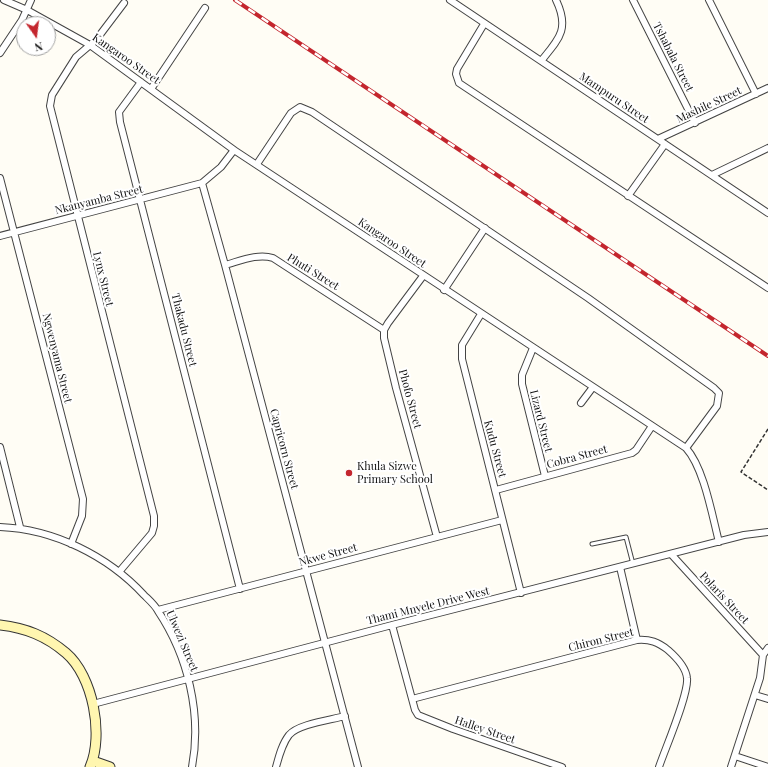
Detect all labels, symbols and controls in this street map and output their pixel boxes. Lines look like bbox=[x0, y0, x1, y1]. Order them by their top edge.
north arrow bbox=[16, 16, 56, 56]
street label: Tshabala Street bbox=[650, 20, 696, 94]
street label: Kangaroo Street bbox=[90, 31, 162, 87]
text: N bbox=[33, 39, 44, 55]
street label: Mampuru Street bbox=[577, 70, 651, 126]
street label: Mashile Street bbox=[674, 84, 744, 126]
street label: Nkanyamba Street bbox=[54, 183, 144, 217]
street label: Kangaroo Street bbox=[355, 215, 429, 271]
street label: Lynx Street bbox=[90, 250, 116, 308]
street label: Phuti Street bbox=[285, 251, 341, 293]
street label: Thakadu Street bbox=[169, 292, 199, 368]
street label: Ngwenyama Street bbox=[39, 312, 75, 404]
street label: Phofo Street bbox=[396, 368, 424, 430]
street label: Lizard Street bbox=[527, 388, 555, 454]
street label: Capricorn Street bbox=[267, 407, 301, 491]
street label: Kudu Street bbox=[481, 419, 509, 479]
street label: Cobra Street bbox=[545, 443, 609, 471]
place label: Khula Sizwe Primary School bbox=[357, 460, 433, 486]
marker: Khula Sizwe Primary School bbox=[344, 468, 354, 478]
street label: Nkwe Street bbox=[297, 541, 359, 569]
street label: Polaris Street bbox=[697, 569, 751, 627]
street label: Thami Mnyele Drive West bbox=[365, 584, 491, 628]
street label: Ulwezi Street bbox=[163, 608, 201, 674]
street label: Chiron Street bbox=[567, 626, 635, 654]
street label: Halley Street bbox=[453, 713, 517, 747]

